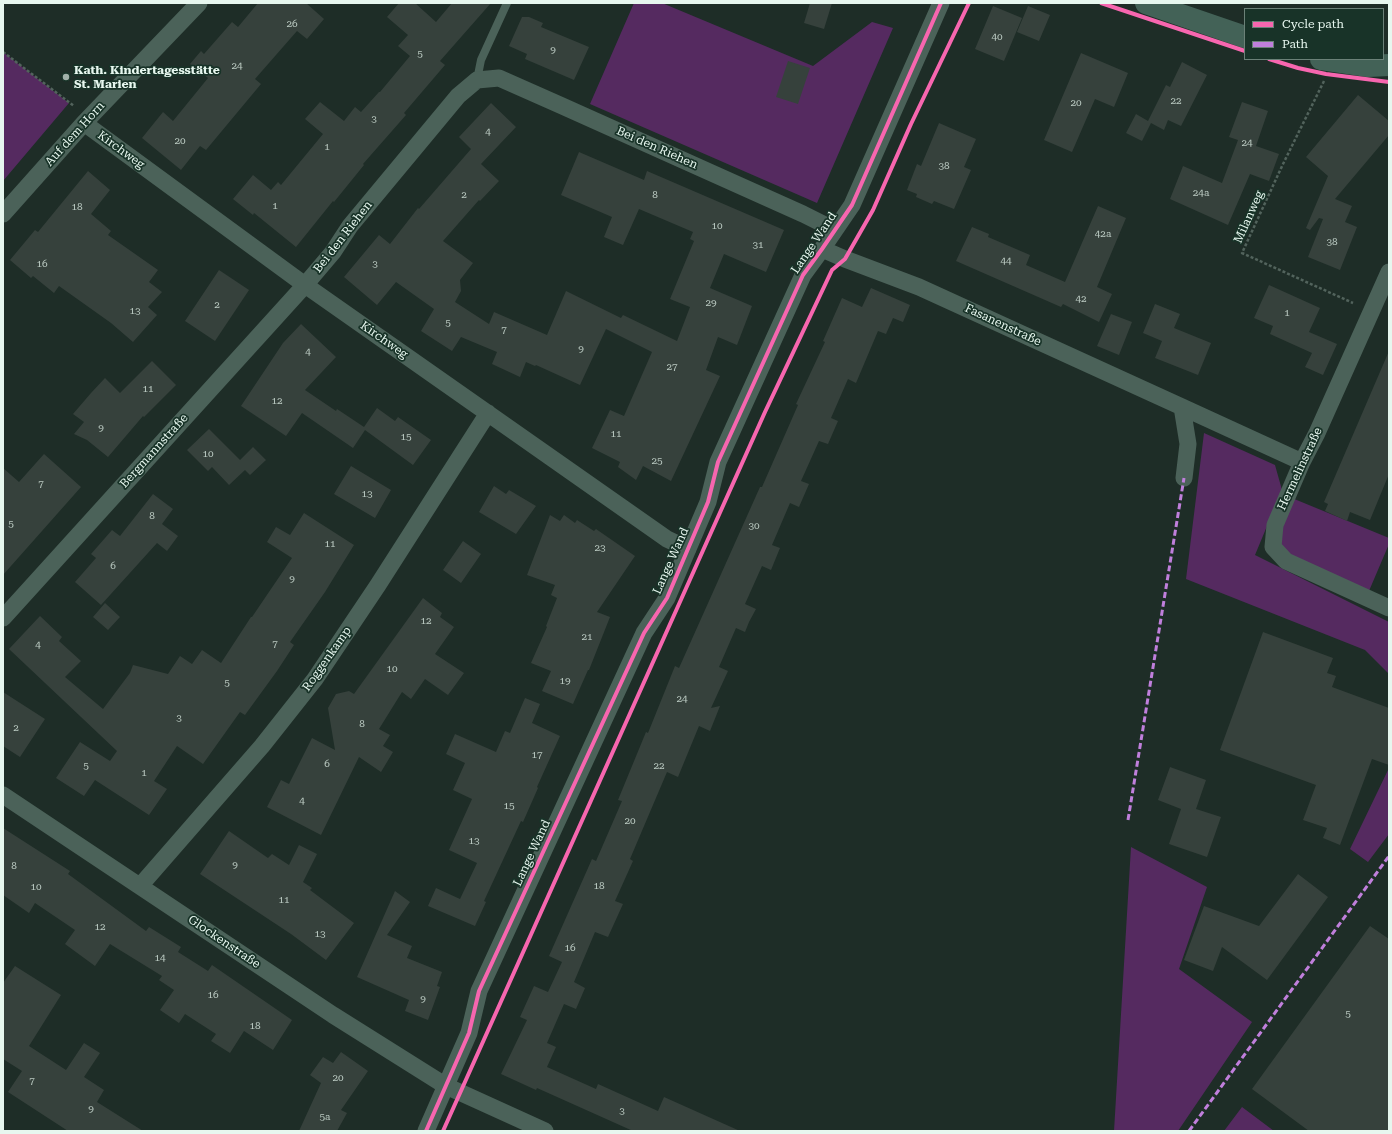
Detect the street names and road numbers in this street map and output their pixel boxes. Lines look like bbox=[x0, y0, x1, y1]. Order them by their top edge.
street label: Auf dem Horn bbox=[42, 99, 108, 169]
street label: Bei den Riehen bbox=[614, 124, 700, 172]
street label: Kirchweg bbox=[95, 128, 147, 172]
street label: Milanweg bbox=[1231, 188, 1267, 246]
street label: Bei den Riehen bbox=[310, 198, 376, 276]
street label: Lange Wand bbox=[788, 209, 840, 277]
street label: Fasanenstraße bbox=[962, 301, 1044, 349]
street label: Kirchweg bbox=[357, 318, 411, 362]
street label: Bergmannstraße bbox=[117, 411, 191, 491]
street label: Hermelinstraße bbox=[1275, 425, 1325, 513]
street label: Lange Wand bbox=[650, 525, 692, 597]
street label: Roggenkamp bbox=[299, 624, 355, 694]
street label: Lange Wand bbox=[510, 818, 554, 888]
street label: Glockenstraße bbox=[185, 912, 263, 972]

